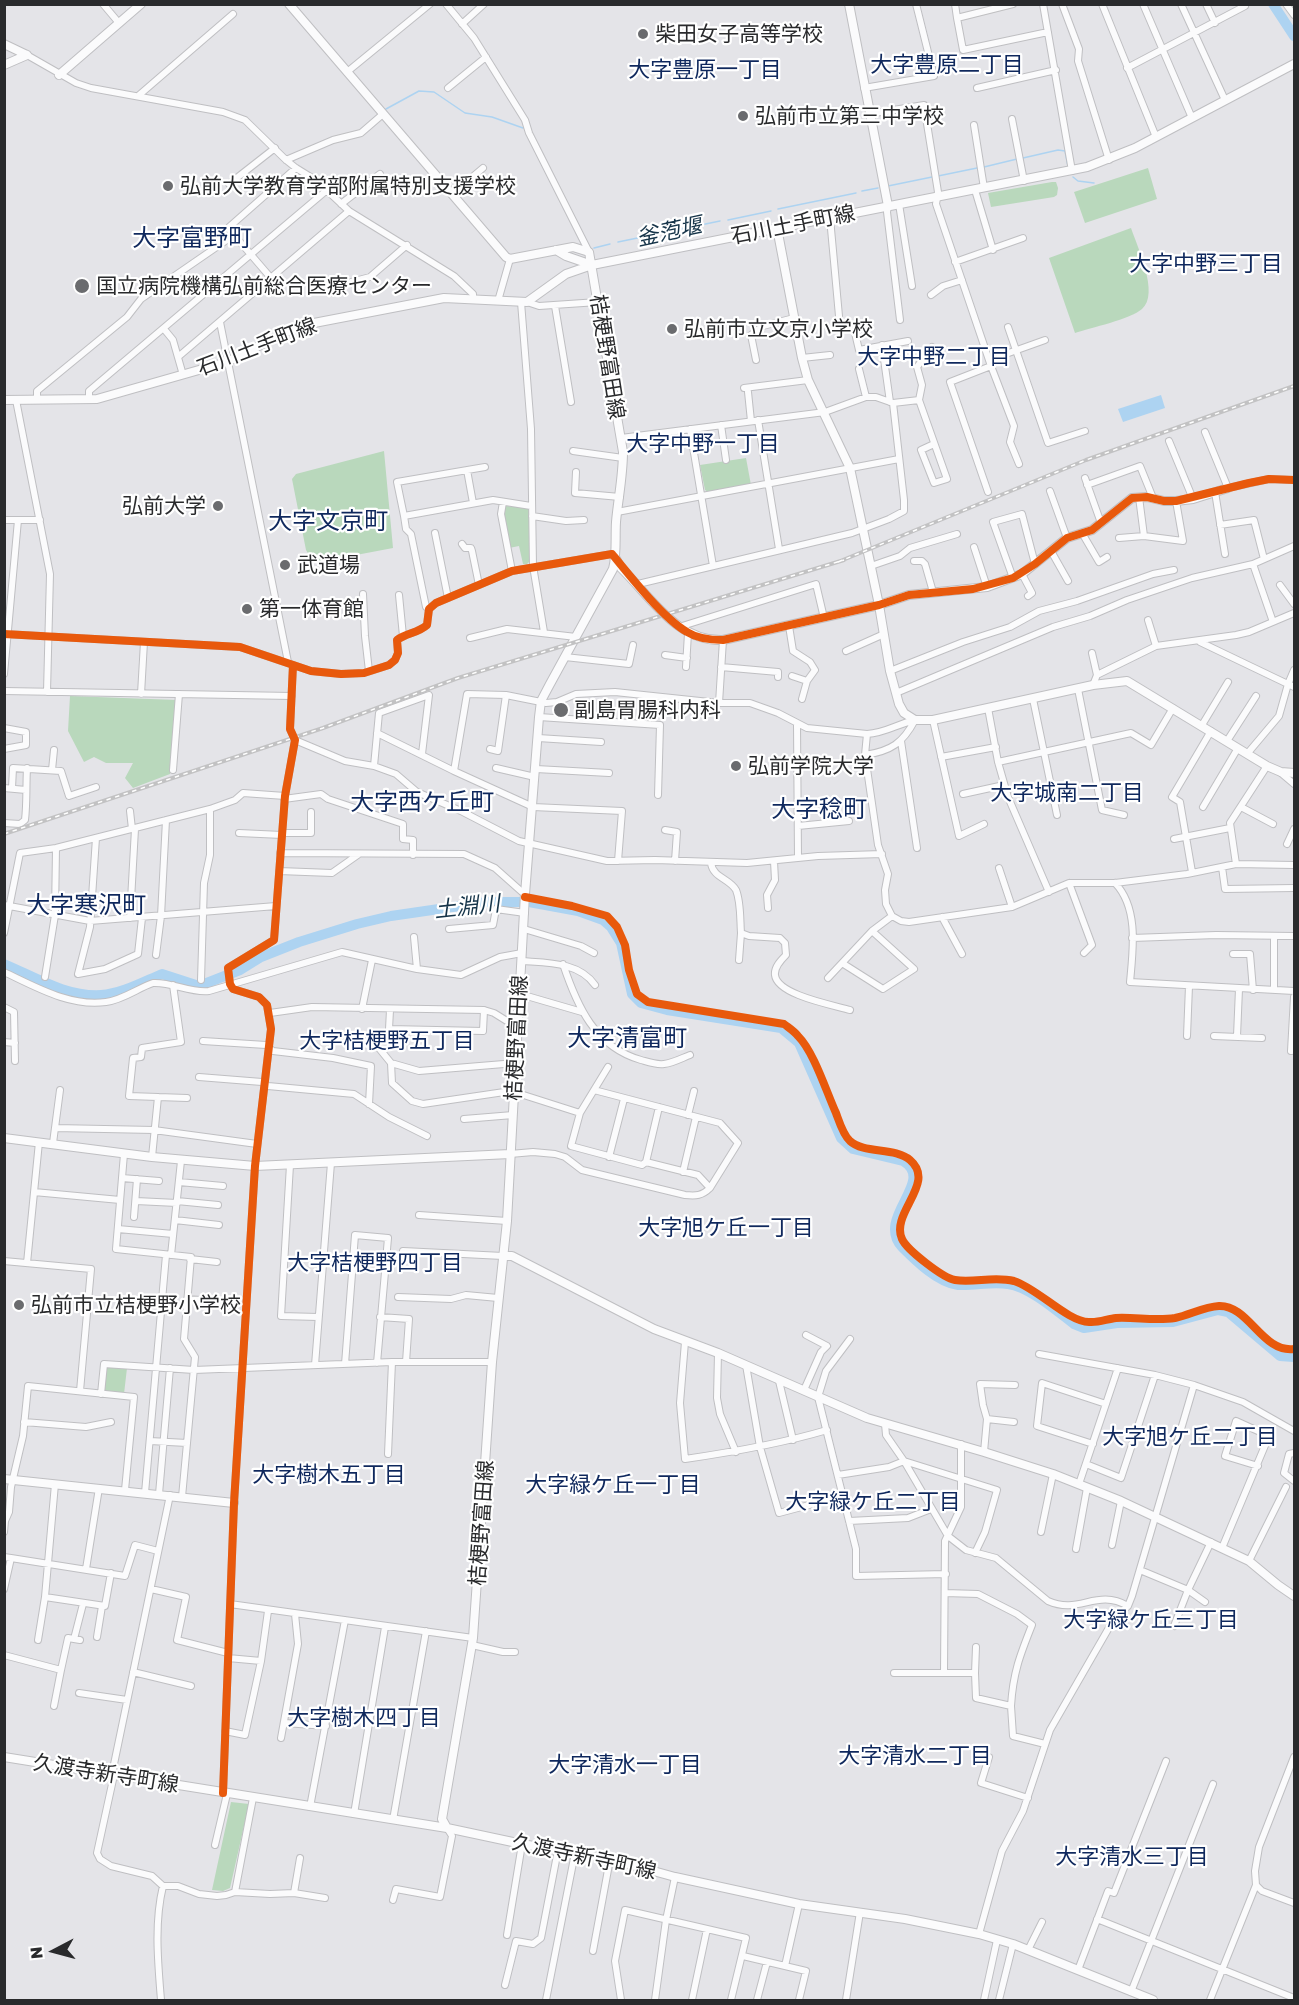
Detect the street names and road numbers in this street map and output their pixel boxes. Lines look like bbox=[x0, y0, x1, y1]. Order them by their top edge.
street label: 石川土手町線 bbox=[729, 201, 857, 249]
street label: 桔梗野富田線 bbox=[585, 293, 629, 421]
street label: 石川土手町線 bbox=[194, 313, 320, 381]
street label: 桔梗野富田線 bbox=[501, 974, 533, 1102]
street label: 桔梗野富田線 bbox=[465, 1459, 499, 1587]
street label: 久渡寺新寺町線 bbox=[31, 1750, 181, 1798]
street label: 久渡寺新寺町線 bbox=[509, 1829, 659, 1885]

